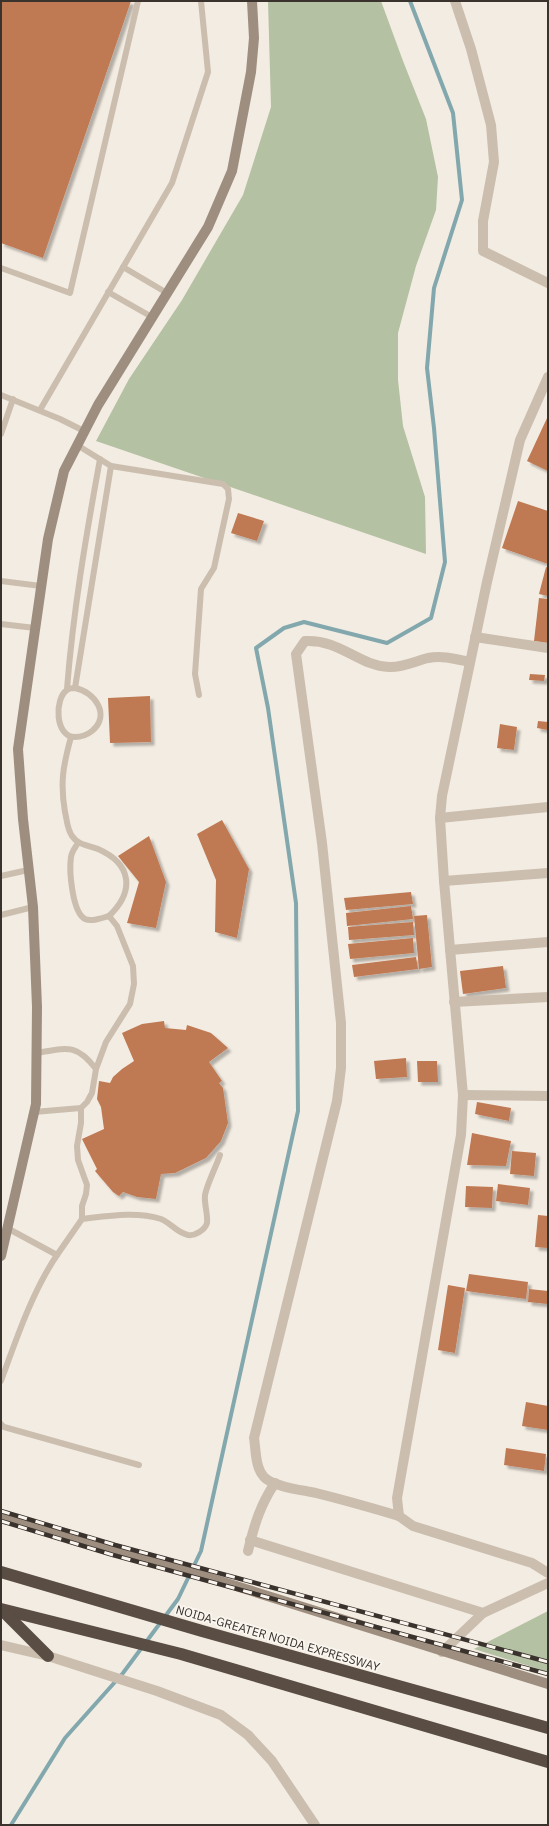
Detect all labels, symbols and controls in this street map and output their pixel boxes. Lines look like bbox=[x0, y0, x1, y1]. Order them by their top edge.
street label: NOIDA-GREATER NOIDA EXPRESSWAY bbox=[174, 1602, 382, 1674]

